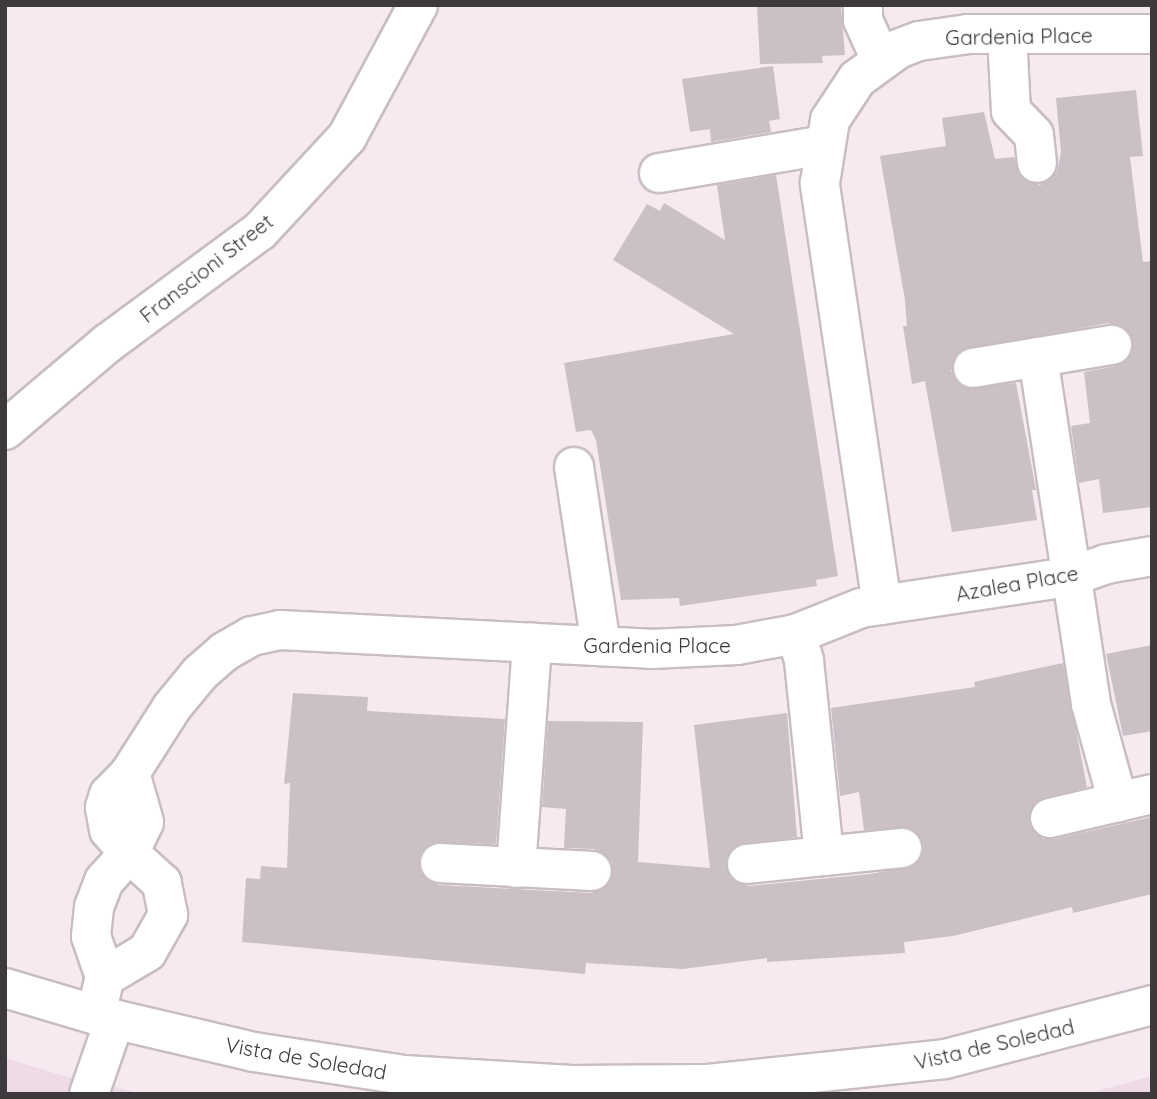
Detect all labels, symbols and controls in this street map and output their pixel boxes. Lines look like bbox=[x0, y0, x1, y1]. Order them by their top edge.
street label: Gardenia Place bbox=[945, 22, 1093, 50]
street label: Franscioni Street bbox=[134, 208, 278, 328]
street label: Azalea Place bbox=[954, 560, 1080, 606]
street label: Gardenia Place bbox=[583, 632, 731, 658]
street label: Vista de Soledad bbox=[912, 1013, 1076, 1075]
street label: Vista de Soledad bbox=[223, 1031, 389, 1085]

